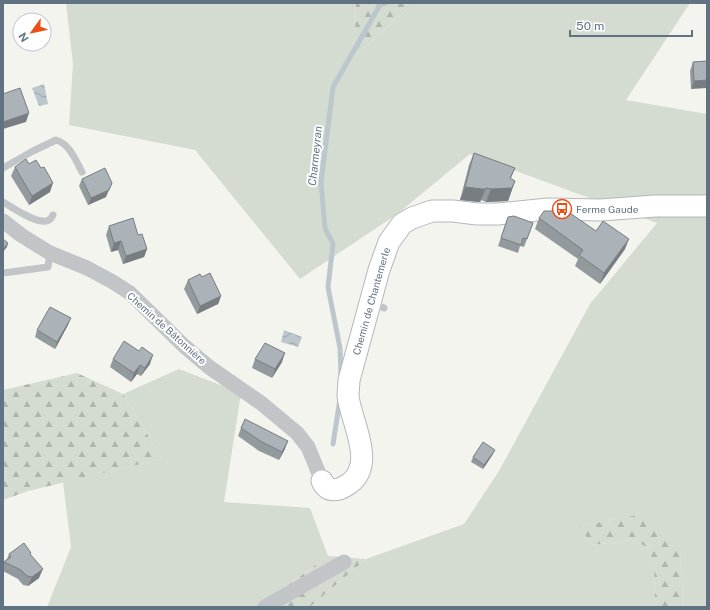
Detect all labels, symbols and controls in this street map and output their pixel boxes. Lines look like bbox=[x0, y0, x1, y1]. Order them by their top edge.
north arrow bbox=[12, 12, 52, 52]
scale bar bbox=[570, 12, 692, 38]
text: 50 m bbox=[576, 19, 604, 33]
text: N bbox=[16, 31, 31, 44]
water label: Charmeyran bbox=[306, 125, 324, 187]
bus stop icon: Ferme Gaude bbox=[551, 198, 573, 220]
place label: Ferme Gaude bbox=[576, 203, 639, 215]
street label: Chemin de Chantemerle bbox=[350, 245, 392, 356]
street label: Chemin de Bâtonnière bbox=[125, 289, 209, 367]

